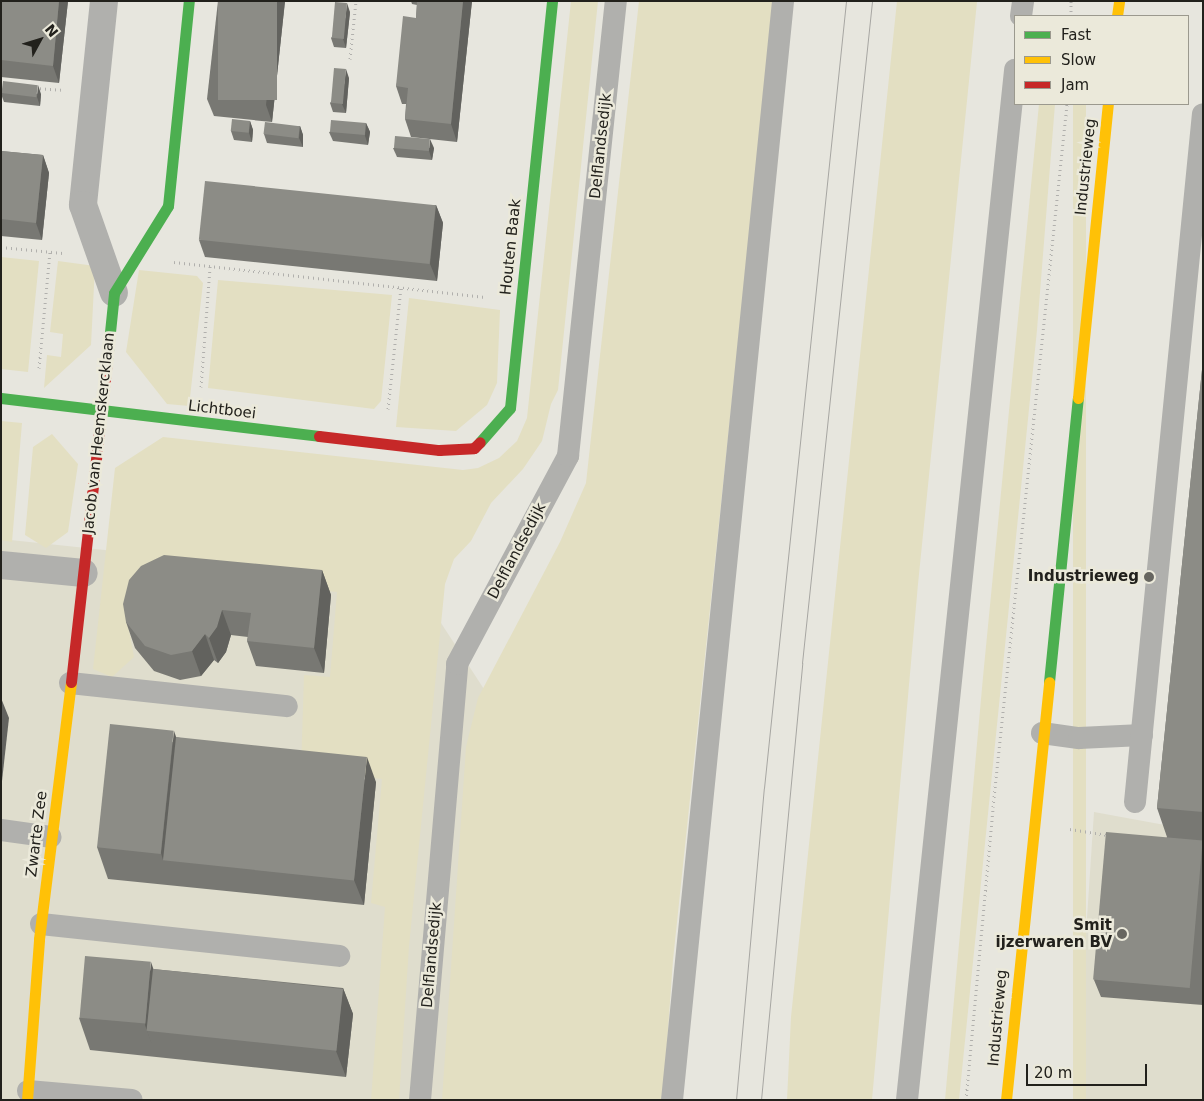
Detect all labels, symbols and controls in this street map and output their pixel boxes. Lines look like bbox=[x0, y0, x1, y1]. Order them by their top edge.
north arrow bbox=[15, 15, 65, 65]
legend bbox=[1014, 15, 1189, 105]
text: N bbox=[42, 21, 62, 40]
text: Fast bbox=[1061, 26, 1091, 44]
text: Slow bbox=[1061, 51, 1096, 69]
text: Jam bbox=[1061, 76, 1089, 94]
street label: Delflandsedijk bbox=[586, 92, 616, 200]
street label: Industrieweg bbox=[1072, 118, 1100, 216]
street label: Houten Baak bbox=[497, 198, 525, 296]
street label: Jacob van Heemskercklaan bbox=[79, 332, 119, 534]
street label: Lichtboei bbox=[187, 397, 257, 423]
street label: Delflandsedijk bbox=[484, 500, 550, 602]
place label: Industrieweg bbox=[1028, 568, 1139, 586]
marker: Industrieweg bbox=[1143, 571, 1155, 583]
street label: Zwarte Zee bbox=[23, 790, 51, 878]
street label: Delflandsedijk bbox=[418, 901, 446, 1009]
place label: Smit ijzerwaren BV bbox=[996, 916, 1112, 951]
marker: Smit ijzerwaren BV bbox=[1116, 928, 1128, 940]
street label: Industrieweg bbox=[985, 969, 1011, 1067]
scale bar bbox=[1029, 1054, 1150, 1086]
text: 20 m bbox=[1034, 1064, 1072, 1082]

